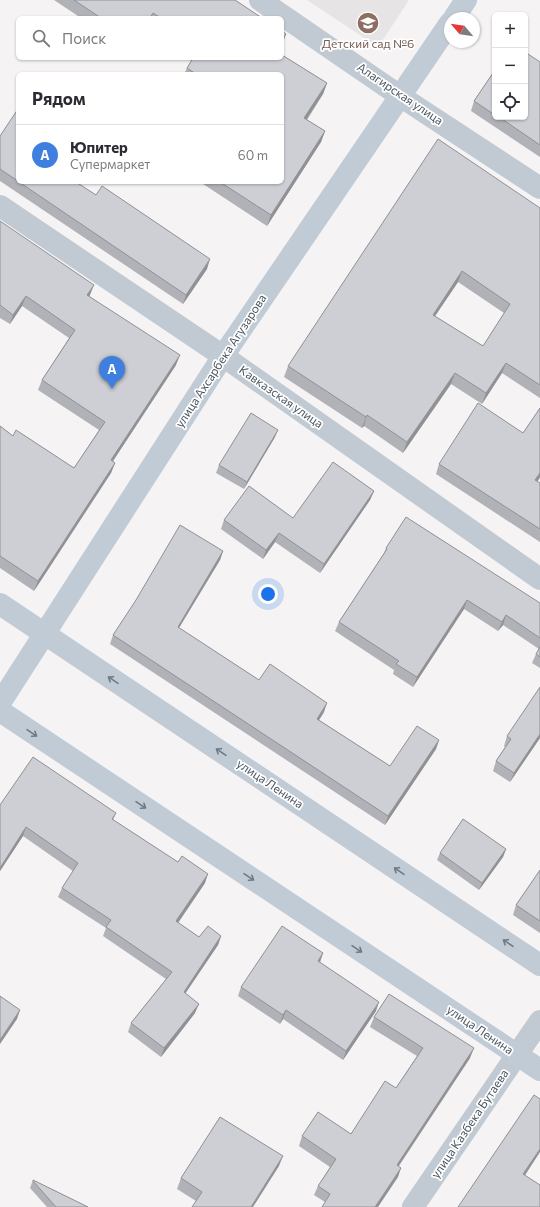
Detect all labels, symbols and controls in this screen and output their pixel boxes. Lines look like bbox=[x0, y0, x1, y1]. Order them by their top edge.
school or university icon: Детский сад №6 bbox=[355, 10, 381, 36]
north arrow bbox=[444, 12, 480, 48]
map controls bbox=[492, 12, 528, 120]
button: + bbox=[492, 12, 528, 48]
search box bbox=[16, 16, 284, 60]
icon: search bbox=[30, 27, 52, 49]
text: Поиск bbox=[62, 29, 106, 47]
place label: Детский сад №6 bbox=[322, 36, 414, 50]
button: − bbox=[492, 48, 528, 84]
street label: Алагирская улица bbox=[355, 59, 446, 127]
button: locate bbox=[492, 84, 528, 120]
text: Рядом bbox=[32, 88, 86, 109]
text: Юпитер bbox=[70, 138, 128, 156]
text: A bbox=[40, 147, 50, 163]
text: 60 m bbox=[238, 147, 268, 163]
text: Супермаркет bbox=[70, 156, 150, 172]
street label: улица Ахсарбека Агузарова bbox=[172, 291, 268, 430]
pin: A bbox=[99, 356, 125, 389]
street label: Кавказская улица bbox=[237, 362, 326, 430]
your location bbox=[258, 584, 278, 604]
one-way arrow bbox=[108, 676, 119, 684]
one-way arrow bbox=[27, 729, 38, 737]
one-way arrow bbox=[216, 748, 227, 756]
street label: улица Ленина bbox=[235, 756, 306, 811]
one-way arrow bbox=[135, 801, 146, 809]
one-way arrow bbox=[394, 867, 405, 875]
one-way arrow bbox=[243, 873, 254, 881]
one-way arrow bbox=[502, 939, 513, 947]
one-way arrow bbox=[352, 945, 363, 953]
street label: улица Ленина bbox=[445, 1002, 516, 1057]
street label: улица Казбека Бутаева bbox=[428, 1066, 511, 1180]

